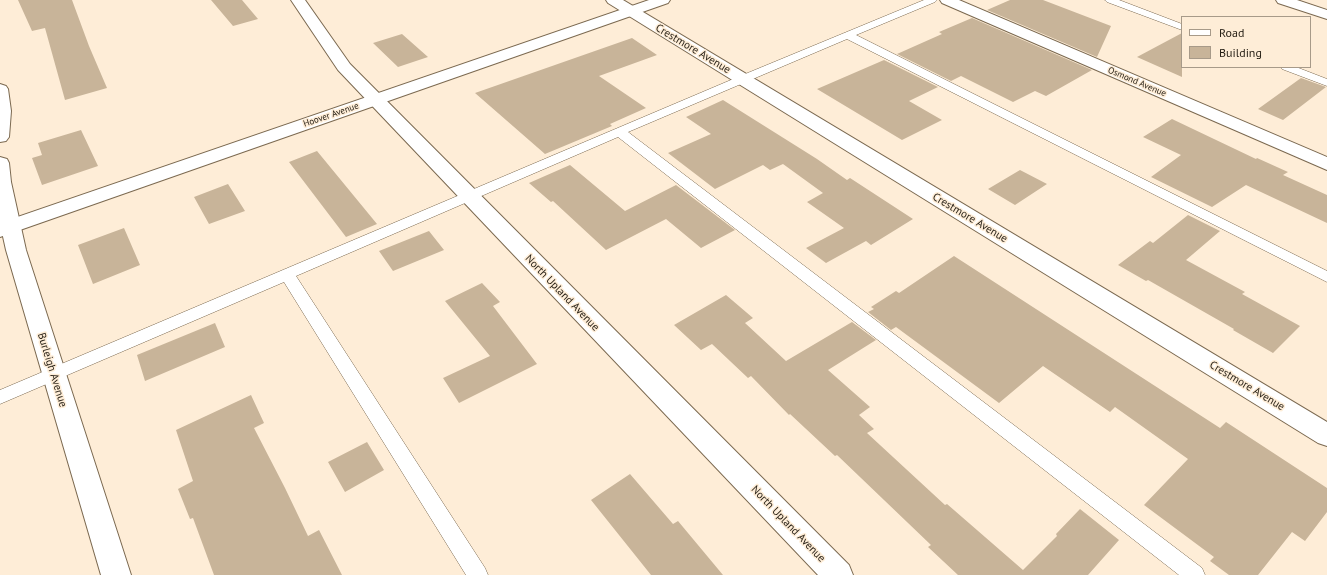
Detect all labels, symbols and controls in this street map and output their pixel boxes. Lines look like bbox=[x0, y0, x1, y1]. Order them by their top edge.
legend bbox=[1181, 16, 1311, 68]
street label: Crestmore Avenue bbox=[653, 21, 733, 77]
text: Road bbox=[1219, 25, 1244, 40]
text: Building bbox=[1219, 45, 1262, 60]
street label: Osmond Avenue bbox=[1106, 65, 1168, 99]
street label: Hoover Avenue bbox=[302, 100, 360, 130]
street label: Crestmore Avenue bbox=[930, 190, 1010, 246]
street label: North Upland Avenue bbox=[522, 252, 602, 334]
street label: Burleigh Avenue bbox=[34, 331, 70, 409]
street label: Crestmore Avenue bbox=[1207, 358, 1287, 414]
street label: North Upland Avenue bbox=[748, 483, 828, 565]

